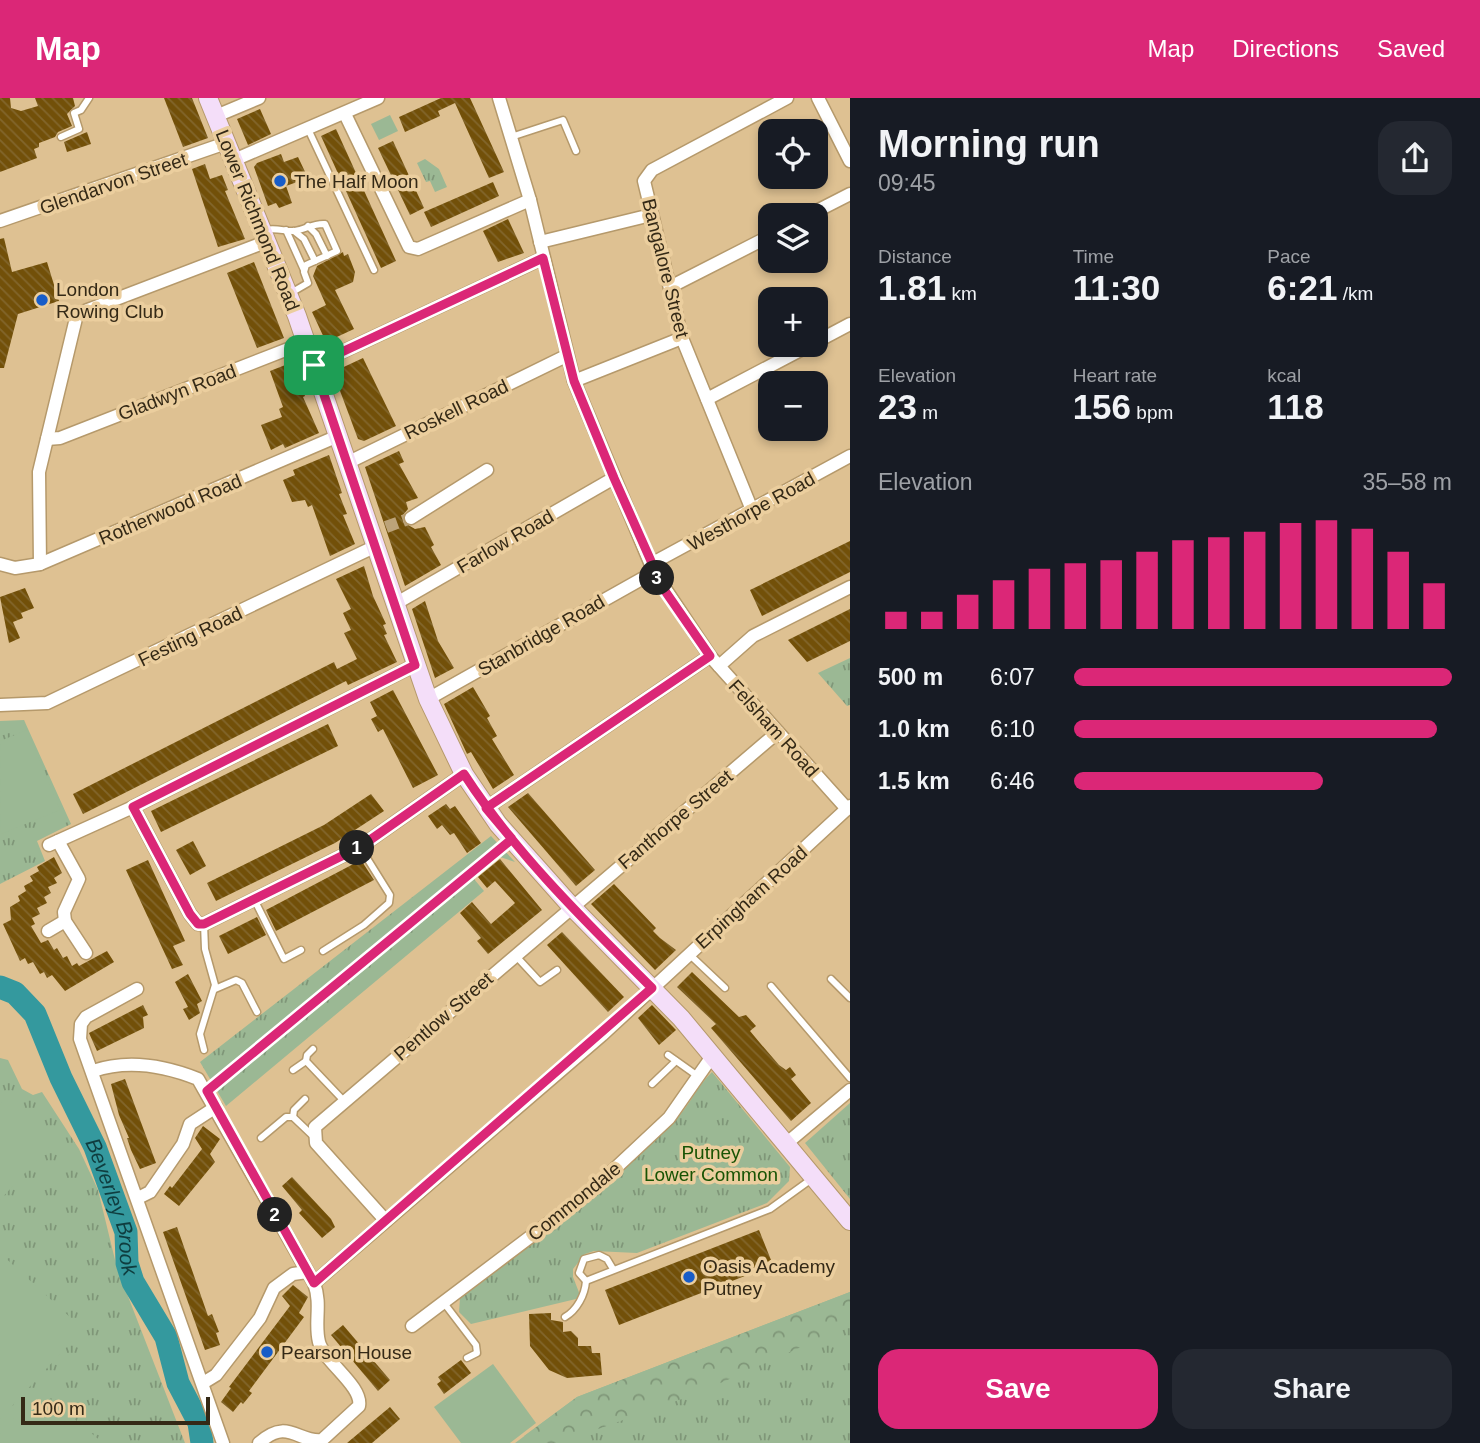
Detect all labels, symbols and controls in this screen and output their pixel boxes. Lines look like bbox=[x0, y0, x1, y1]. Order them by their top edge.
text: Map bbox=[35, 30, 101, 67]
text: Map bbox=[1148, 35, 1194, 62]
text: Directions bbox=[1232, 35, 1339, 62]
text: Saved bbox=[1377, 35, 1445, 62]
map controls bbox=[758, 119, 828, 441]
button: locate bbox=[758, 119, 828, 189]
button: share bbox=[1378, 121, 1452, 195]
text: Morning run bbox=[878, 123, 1100, 165]
street label: Lower Richmond Road bbox=[212, 127, 303, 314]
street label: Glendarvon Street bbox=[37, 148, 190, 219]
text: 09:45 bbox=[878, 170, 936, 196]
place label: The Half Moon bbox=[294, 171, 419, 192]
marker: The Half Moon bbox=[272, 173, 288, 189]
street label: Bangalore Street bbox=[638, 196, 693, 341]
button: layers bbox=[758, 203, 828, 273]
text: Distance bbox=[878, 246, 952, 267]
text: Time bbox=[1073, 246, 1114, 267]
text: Pace bbox=[1267, 246, 1311, 267]
text: 1.81 bbox=[878, 268, 946, 307]
text: 11:30 bbox=[1073, 268, 1160, 307]
text: 6:21 bbox=[1267, 268, 1337, 307]
place label: London Rowing Club bbox=[56, 279, 164, 322]
text: km bbox=[946, 283, 977, 304]
text: /km bbox=[1337, 283, 1373, 304]
button: + bbox=[758, 287, 828, 357]
marker: London Rowing Club bbox=[34, 292, 50, 308]
pin bbox=[284, 335, 344, 395]
icon: arrive bbox=[295, 346, 333, 384]
street label: Gladwyn Road bbox=[115, 360, 239, 425]
text: Elevation bbox=[878, 365, 956, 386]
text: Heart rate bbox=[1073, 365, 1157, 386]
text: kcal bbox=[1267, 365, 1301, 386]
button: − bbox=[758, 371, 828, 441]
street label: Roskell Road bbox=[401, 375, 512, 444]
text: 23 bbox=[878, 387, 917, 426]
text: 156 bbox=[1073, 387, 1131, 426]
text: 118 bbox=[1267, 387, 1324, 426]
text: m bbox=[917, 402, 938, 423]
text: bpm bbox=[1131, 402, 1173, 423]
street label: Westhorpe Road bbox=[684, 468, 819, 555]
text: Elevation bbox=[878, 469, 973, 495]
text: 35–58 m bbox=[1362, 469, 1452, 495]
street label: Rotherwood Road bbox=[96, 470, 245, 549]
street label: Farlow Road bbox=[453, 505, 557, 577]
pin: 3 bbox=[640, 560, 674, 596]
text: 3 bbox=[651, 567, 662, 588]
street label: Stanbridge Road bbox=[474, 591, 608, 680]
street label: Festing Road bbox=[135, 602, 246, 671]
text: 500 m bbox=[878, 664, 943, 690]
text: 6:07 bbox=[990, 664, 1035, 690]
street label: Felsham Road bbox=[724, 675, 823, 781]
text: 1.0 km bbox=[878, 716, 950, 742]
text: 6:10 bbox=[990, 716, 1035, 742]
street label: Fanthorpe Street bbox=[614, 765, 737, 873]
text: 1.5 km bbox=[878, 768, 950, 794]
text: 6:46 bbox=[990, 768, 1035, 794]
pin: 1 bbox=[340, 830, 374, 866]
text: 1 bbox=[351, 837, 362, 858]
street label: Erpingham Road bbox=[691, 842, 811, 953]
street label: Pentlow Street bbox=[390, 967, 497, 1065]
water label: Beverley Brook bbox=[81, 1134, 143, 1280]
park label: Putney Lower Common bbox=[644, 1142, 778, 1185]
street label: Commondale bbox=[524, 1158, 625, 1245]
pin: 2 bbox=[258, 1198, 292, 1232]
text: 2 bbox=[269, 1204, 280, 1225]
place label: Oasis Academy Putney bbox=[703, 1256, 835, 1299]
marker: Oasis Academy Putney bbox=[681, 1269, 697, 1285]
place label: Pearson House bbox=[281, 1342, 412, 1363]
marker: Pearson House bbox=[259, 1344, 275, 1360]
button: Save bbox=[878, 1349, 1158, 1429]
button: Share bbox=[1172, 1349, 1452, 1429]
scale bar bbox=[21, 1394, 210, 1426]
text: 100 m bbox=[32, 1398, 85, 1419]

